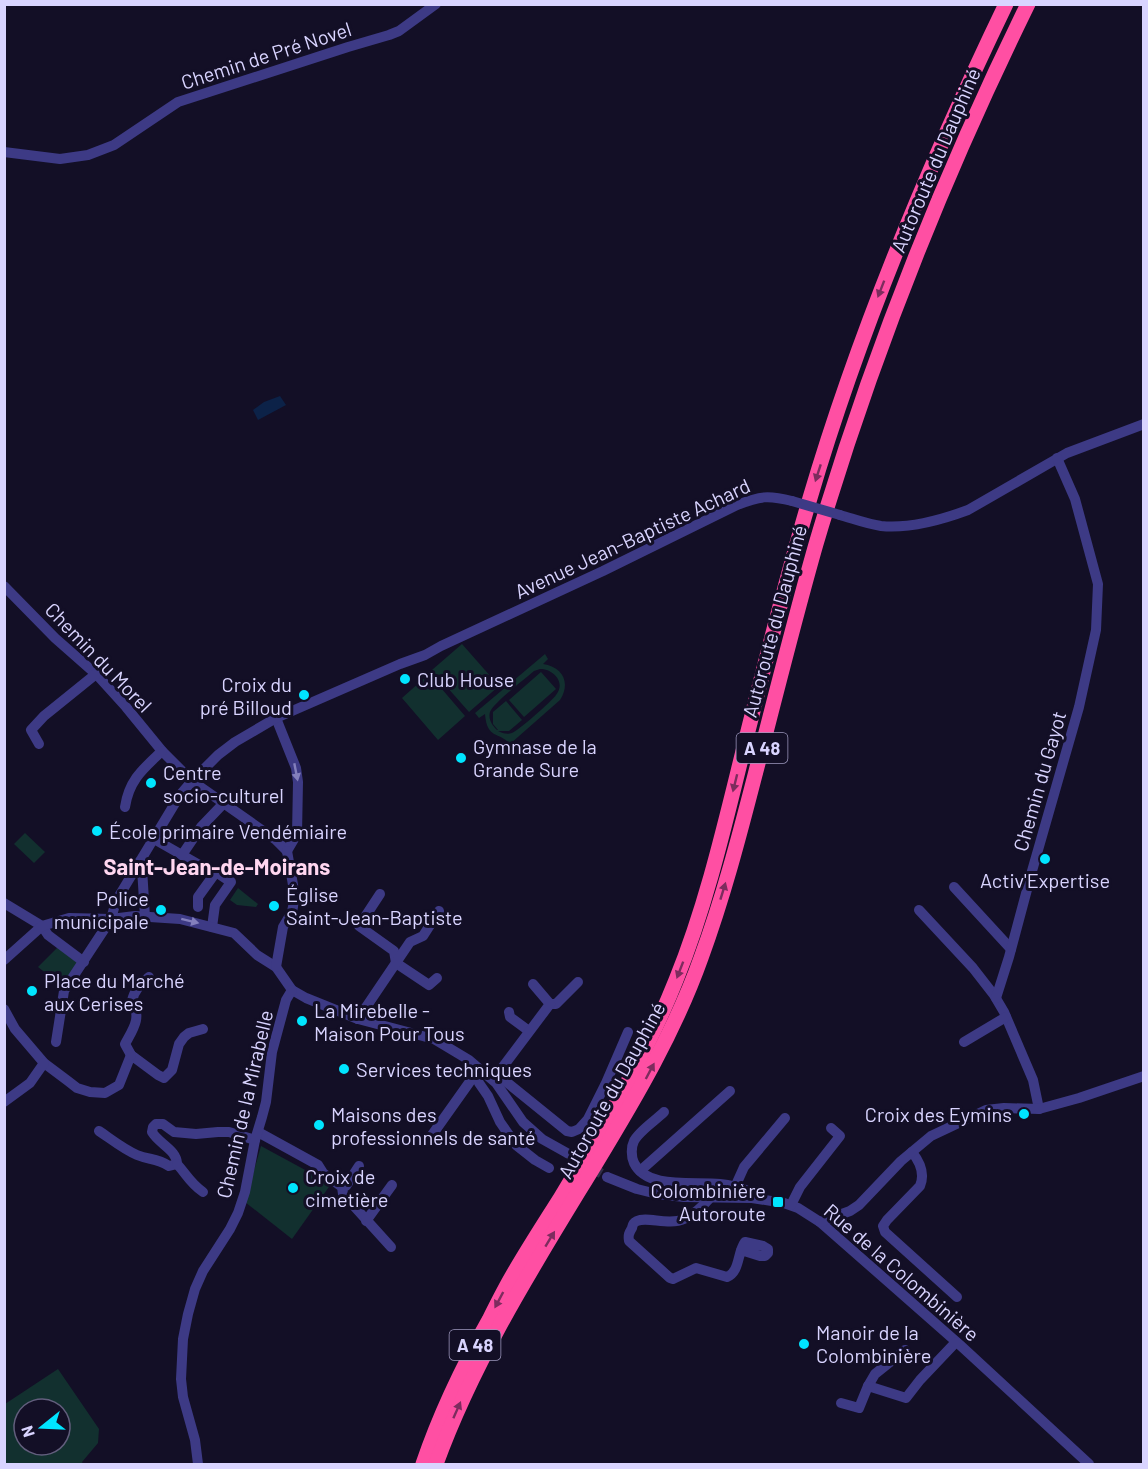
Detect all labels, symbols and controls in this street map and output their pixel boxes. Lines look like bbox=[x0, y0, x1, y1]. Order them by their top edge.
street label: Chemin de Pré Novel bbox=[178, 16, 354, 94]
street label: Autoroute du Dauphiné bbox=[885, 64, 985, 256]
one-way arrow bbox=[876, 280, 886, 298]
one-way arrow bbox=[813, 464, 822, 482]
street label: Avenue Jean-Baptiste Achard bbox=[510, 473, 754, 603]
street label: Autoroute du Dauphiné bbox=[737, 522, 811, 720]
street label: Chemin du Morel bbox=[41, 597, 157, 717]
place label: Club House bbox=[417, 667, 514, 691]
place label: Croix du pré Billoud bbox=[200, 672, 292, 719]
marker: Club House bbox=[398, 672, 412, 686]
marker: Croix du pré Billoud bbox=[297, 688, 311, 702]
street label: Chemin du Gayot bbox=[1008, 708, 1070, 854]
road number: A 48 bbox=[736, 733, 788, 763]
place label: Gymnase de la Grande Sure bbox=[473, 734, 597, 781]
marker: Gymnase de la Grande Sure bbox=[454, 751, 468, 765]
place label: Centre socio-culturel bbox=[163, 760, 284, 807]
one-way arrow bbox=[292, 763, 301, 782]
one-way arrow bbox=[730, 774, 740, 792]
marker: Centre socio-culturel bbox=[144, 776, 158, 790]
place label: École primaire Vendémiaire bbox=[109, 819, 347, 843]
marker: École primaire Vendémiaire bbox=[90, 824, 104, 838]
marker: Activ'Expertise bbox=[1038, 852, 1052, 866]
district label: Saint-Jean-de-Moirans bbox=[104, 853, 330, 879]
place label: Activ'Expertise bbox=[980, 868, 1110, 892]
place label: Église Saint-Jean-Baptiste bbox=[286, 882, 463, 929]
one-way arrow bbox=[719, 882, 729, 900]
place label: Police municipale bbox=[54, 886, 149, 933]
marker: Église Saint-Jean-Baptiste bbox=[267, 899, 281, 913]
marker: Police municipale bbox=[154, 903, 168, 917]
one-way arrow bbox=[181, 917, 200, 927]
one-way arrow bbox=[675, 961, 684, 979]
place label: Place du Marché aux Cerises bbox=[44, 968, 185, 1015]
marker: Place du Marché aux Cerises bbox=[25, 984, 39, 998]
place label: La Mirebelle - Maison Pour Tous bbox=[314, 998, 465, 1045]
street label: Autoroute du Dauphiné bbox=[552, 998, 670, 1182]
street label: Chemin de la Mirabelle bbox=[211, 1008, 277, 1200]
marker: La Mirebelle - Maison Pour Tous bbox=[295, 1014, 309, 1028]
place label: Services techniques bbox=[356, 1057, 532, 1081]
marker: Services techniques bbox=[337, 1062, 351, 1076]
one-way arrow bbox=[645, 1062, 655, 1079]
place label: Maisons des professionnels de santé bbox=[331, 1102, 536, 1149]
place label: Croix des Eymins bbox=[865, 1102, 1012, 1126]
marker: Croix des Eymins bbox=[1017, 1107, 1031, 1121]
marker: Maisons des professionnels de santé bbox=[312, 1118, 326, 1132]
place label: Croix de cimetière bbox=[305, 1164, 388, 1211]
place label: Colombinière Autoroute bbox=[651, 1178, 766, 1225]
marker: Croix de cimetière bbox=[286, 1181, 300, 1195]
marker: Colombinière Autoroute bbox=[771, 1195, 785, 1209]
street label: Rue de la Colombinière bbox=[820, 1198, 984, 1346]
one-way arrow bbox=[545, 1231, 556, 1247]
one-way arrow bbox=[494, 1292, 504, 1309]
place label: Manoir de la Colombinière bbox=[816, 1320, 931, 1367]
road number: A 48 bbox=[450, 1330, 500, 1360]
marker: Manoir de la Colombinière bbox=[797, 1337, 811, 1351]
north arrow bbox=[12, 1397, 72, 1457]
one-way arrow bbox=[453, 1401, 462, 1419]
text: N bbox=[17, 1424, 38, 1440]

